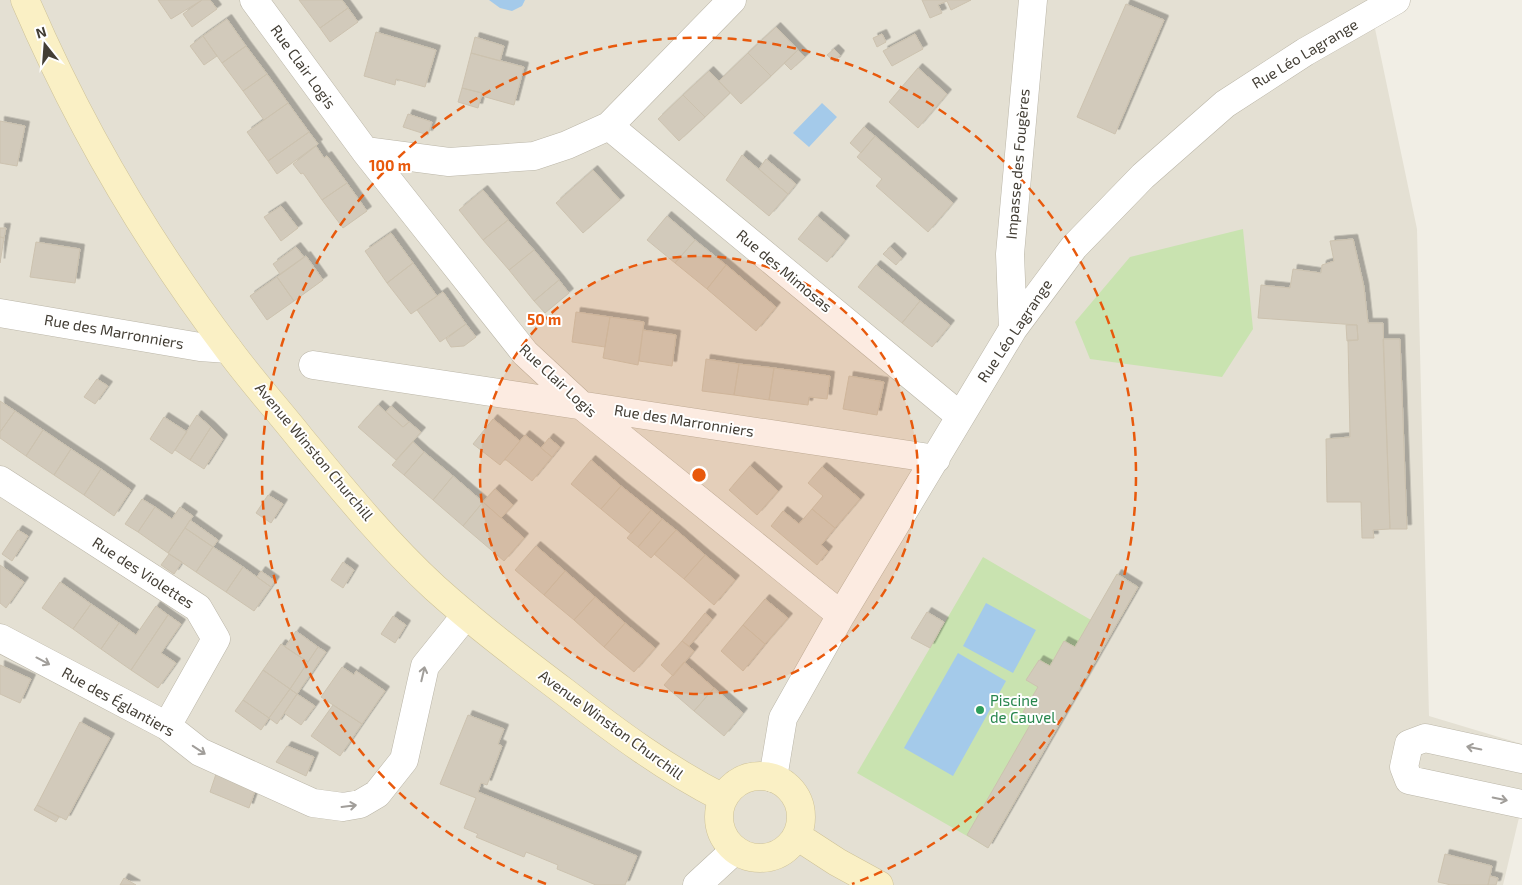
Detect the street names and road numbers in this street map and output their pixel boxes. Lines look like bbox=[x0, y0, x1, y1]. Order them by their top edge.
street label: Rue Léo Lagrange bbox=[1248, 14, 1361, 92]
street label: Rue Clair Logis bbox=[267, 21, 340, 112]
street label: Impasse des Fougères bbox=[1001, 88, 1033, 240]
street label: Rue des Mimosas bbox=[733, 225, 836, 315]
street label: Rue Léo Lagrange bbox=[973, 275, 1055, 385]
street label: Rue des Marronniers bbox=[43, 310, 185, 352]
street label: Rue Clair Logis bbox=[516, 340, 601, 421]
street label: Avenue Winston Churchill bbox=[252, 379, 378, 524]
street label: Rue des Marronniers bbox=[613, 400, 755, 440]
street label: Rue des Violettes bbox=[89, 533, 198, 612]
street label: Rue des Églantiers bbox=[59, 663, 178, 740]
street label: Avenue Winston Churchill bbox=[536, 666, 688, 783]

